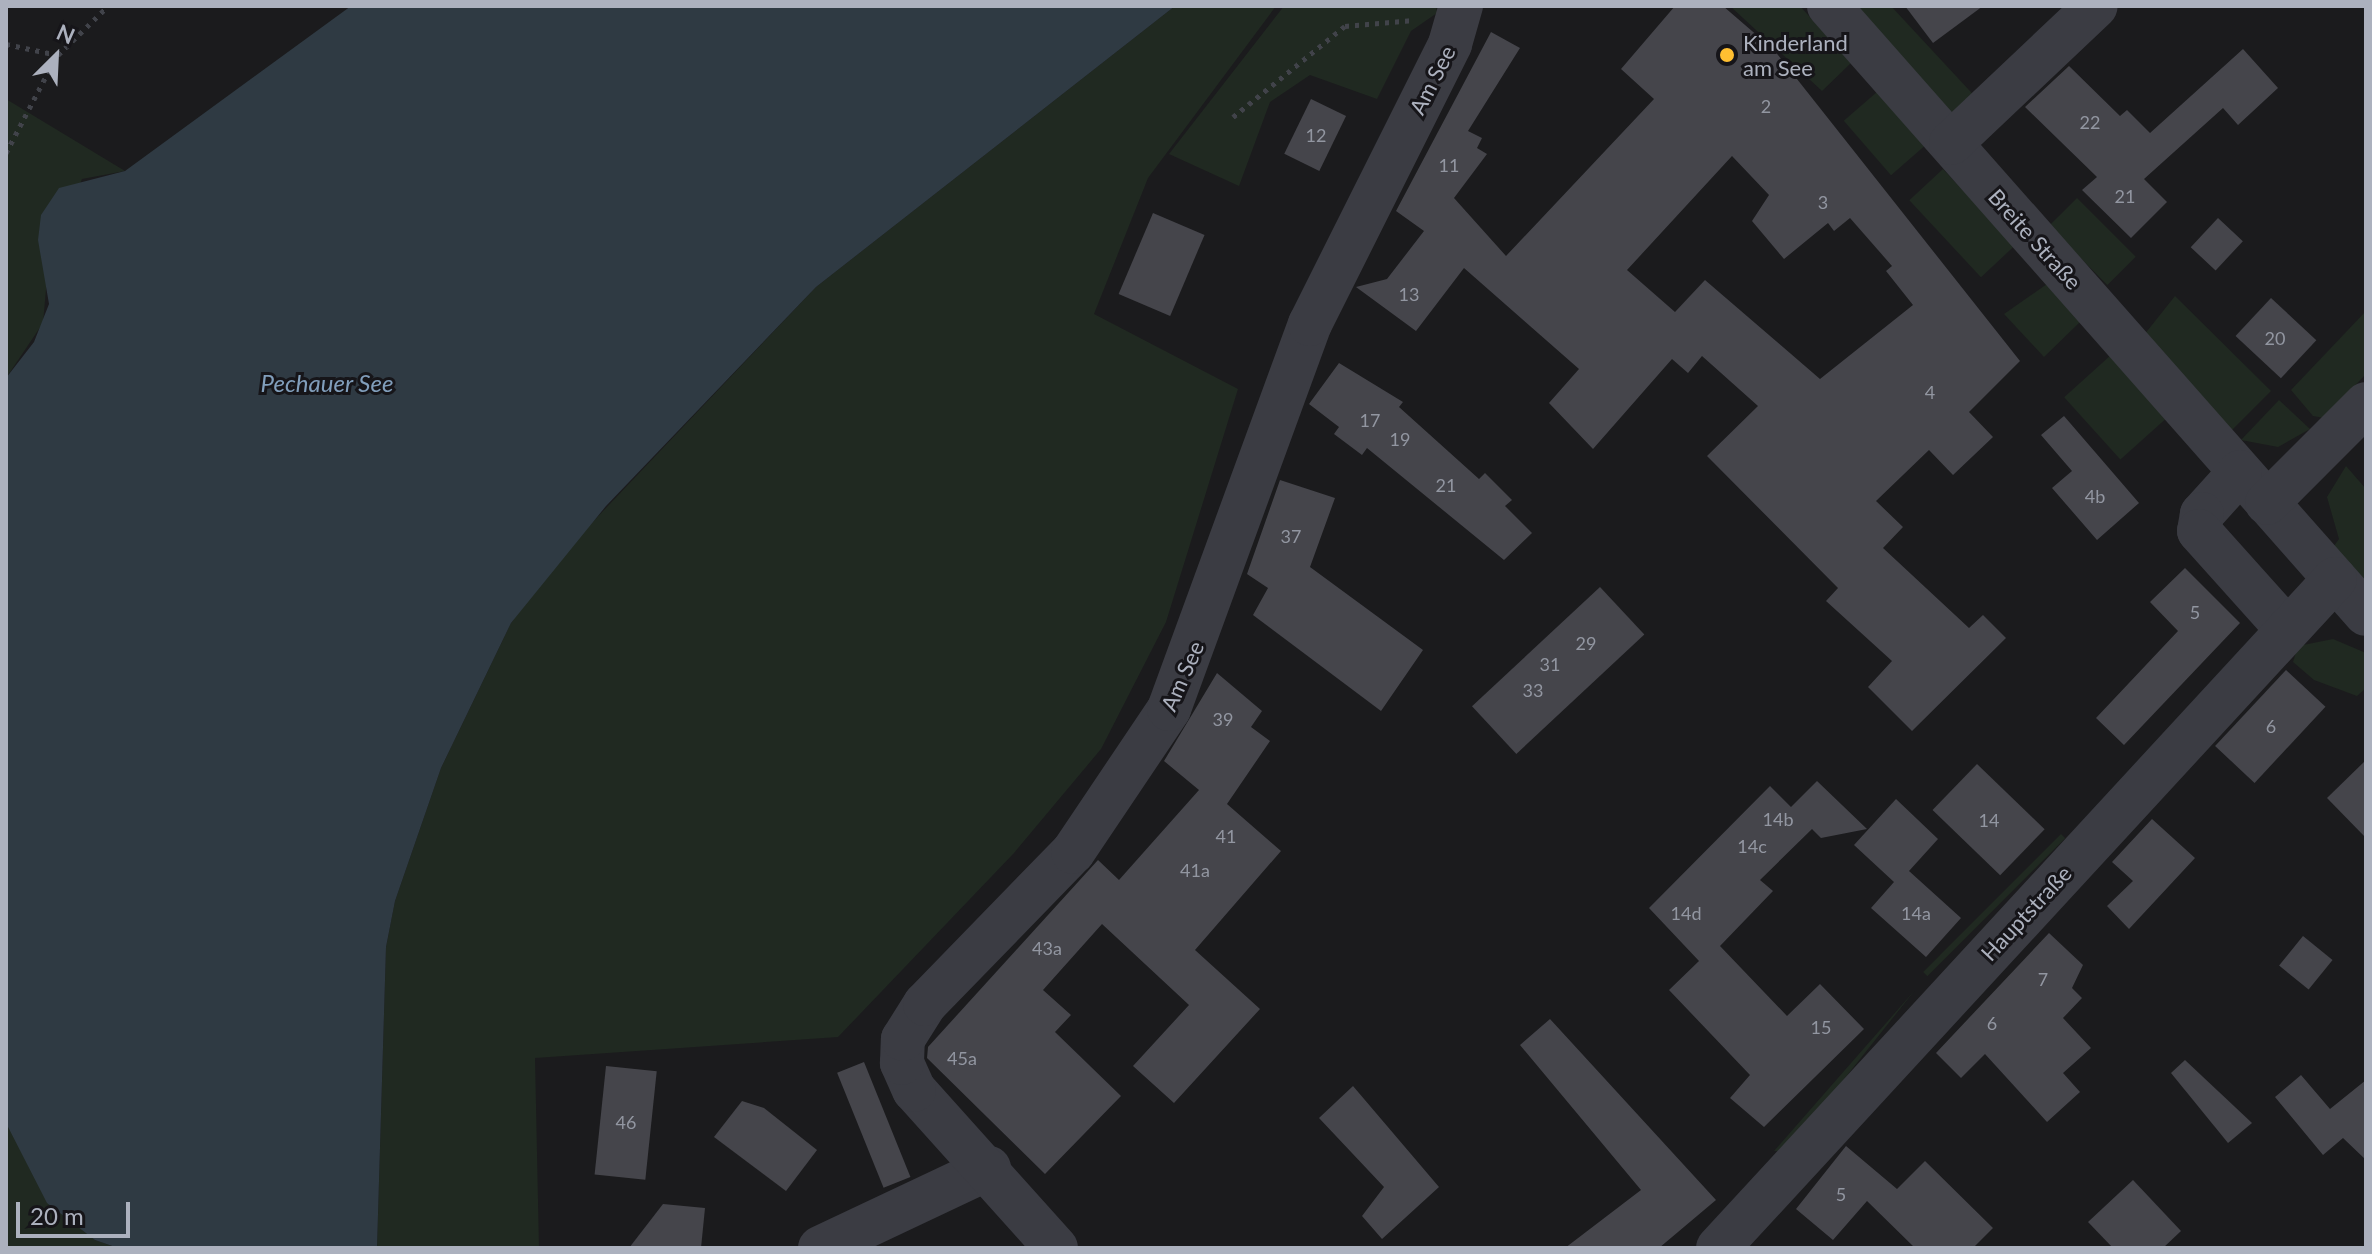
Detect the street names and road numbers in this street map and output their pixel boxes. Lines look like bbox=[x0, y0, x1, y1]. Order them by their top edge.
street label: Am See bbox=[1404, 41, 1460, 119]
street label: Breite Straße bbox=[1983, 183, 2087, 295]
street label: Am See bbox=[1155, 637, 1209, 715]
street label: Hauptstraße bbox=[1975, 860, 2077, 966]

